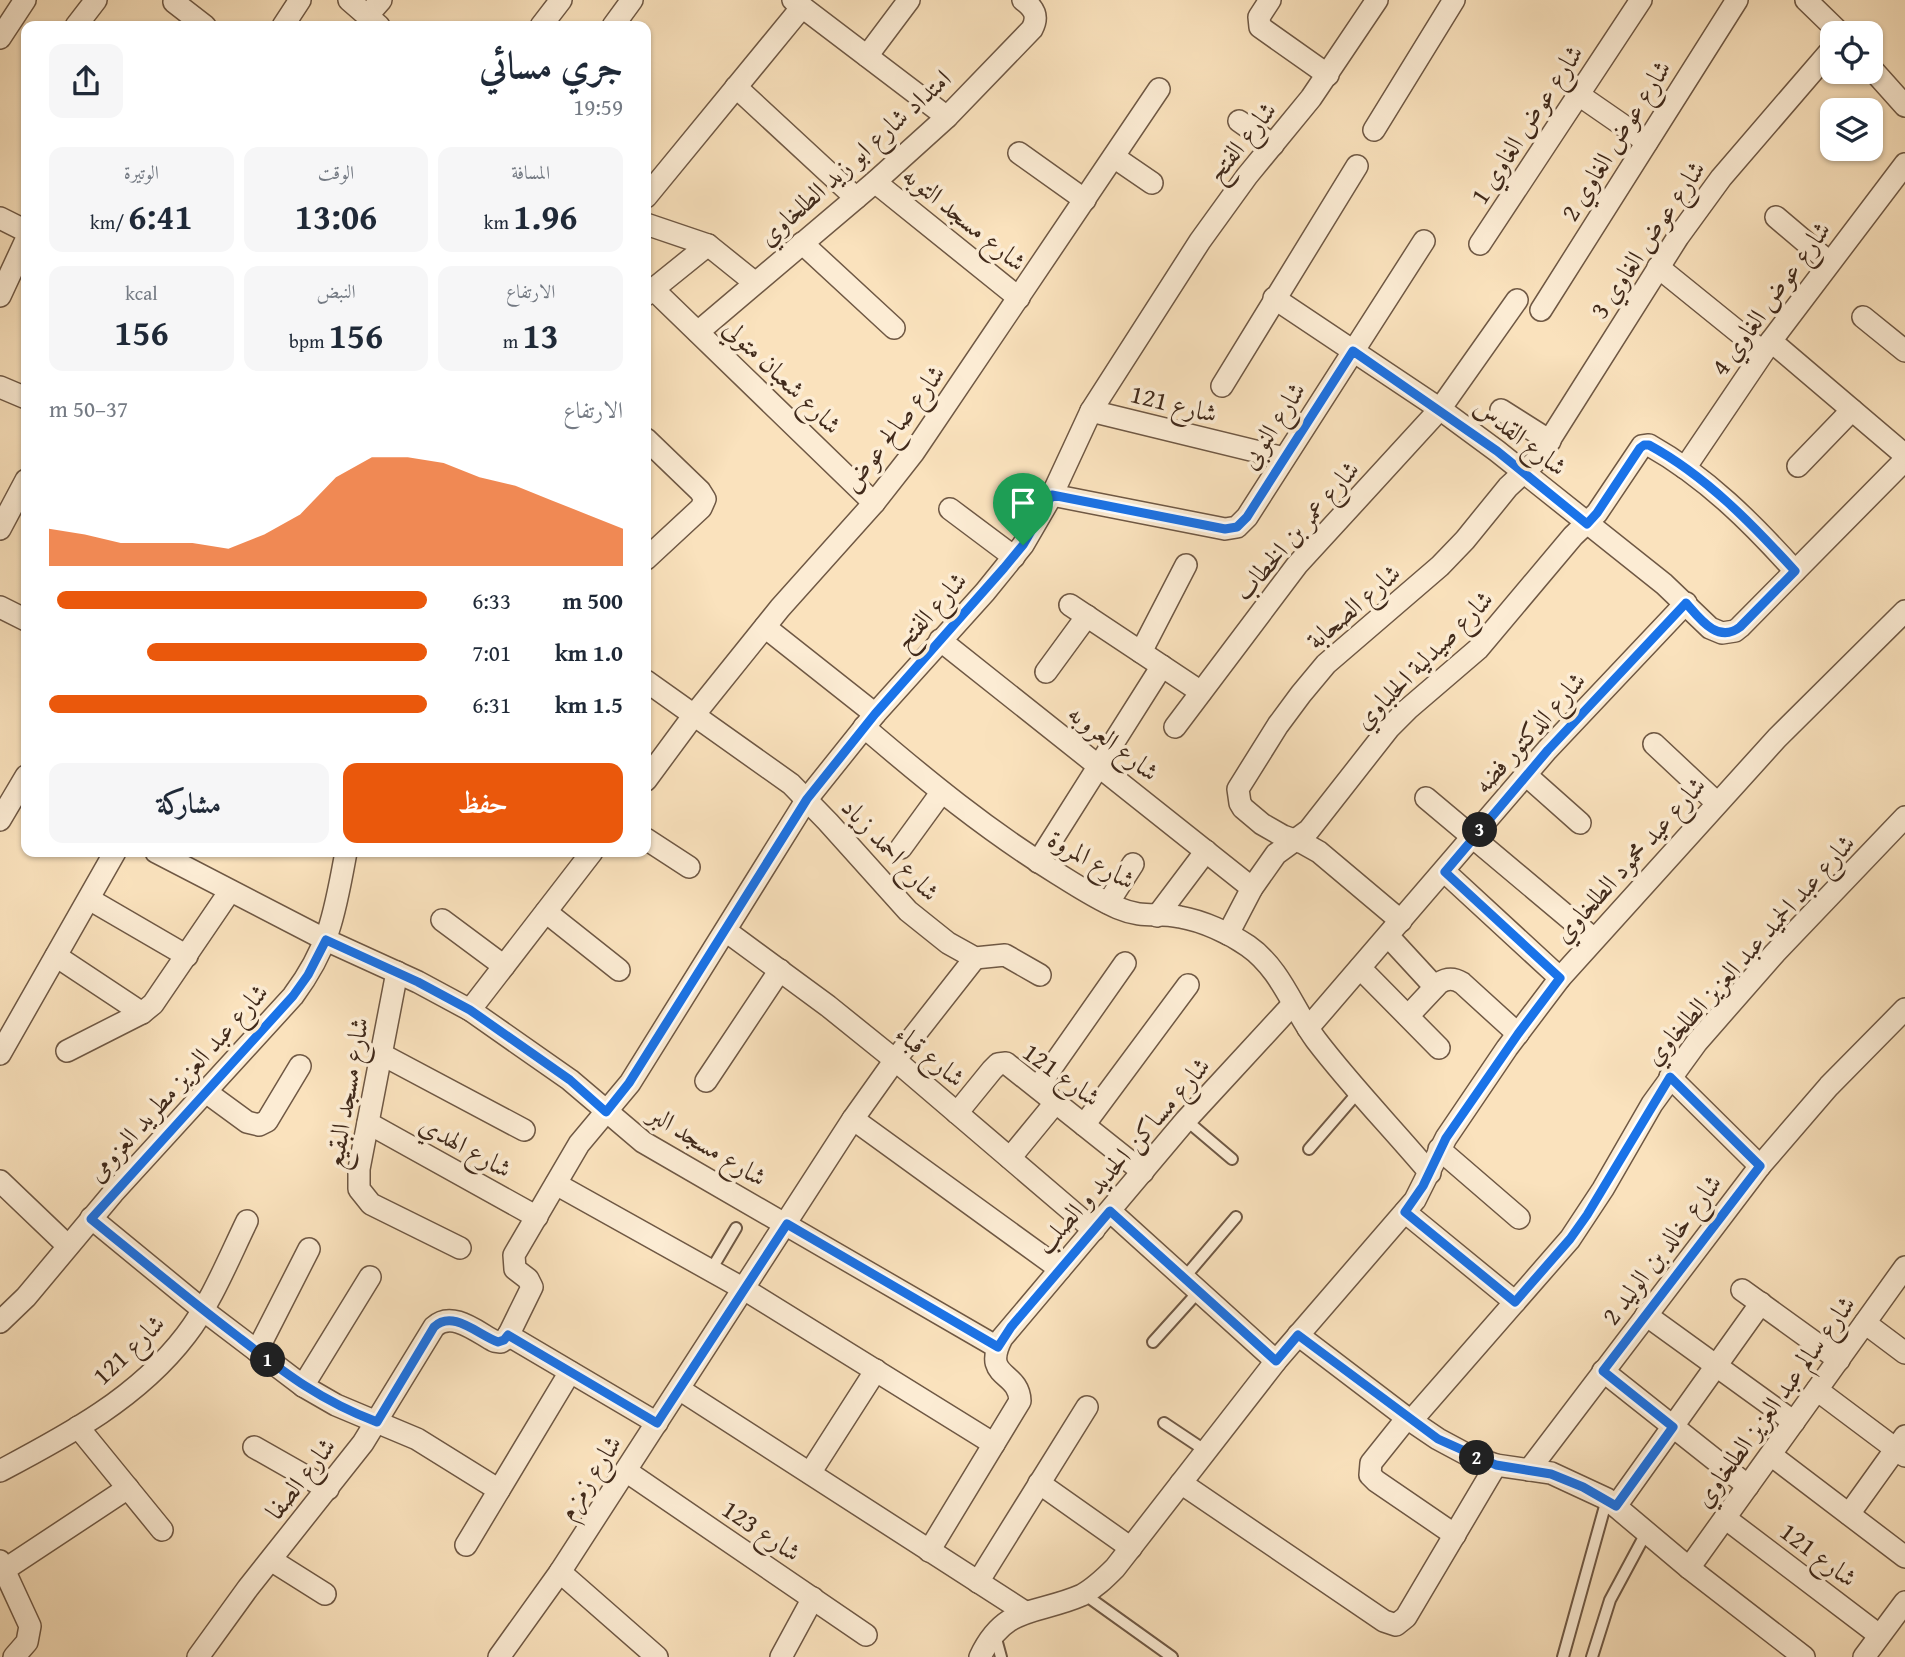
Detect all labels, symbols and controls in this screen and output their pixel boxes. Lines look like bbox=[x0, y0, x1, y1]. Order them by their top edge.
map controls bbox=[1820, 21, 1883, 161]
button: locate bbox=[1820, 21, 1883, 84]
text: جري مسائي bbox=[479, 36, 623, 92]
street label: شارع عوض الغاوي 1 bbox=[1460, 36, 1595, 213]
button: share bbox=[49, 44, 123, 118]
street label: شارع عوض الغاوي 2 bbox=[1550, 52, 1683, 230]
street label: امتداد شارع ابو زيد الطلخاوي bbox=[749, 59, 961, 257]
text: 19:59 bbox=[573, 90, 623, 123]
street label: شارع الفتح bbox=[1196, 92, 1290, 193]
button: layers bbox=[1820, 98, 1883, 161]
street label: شارع عوض الغاوي 3 bbox=[1579, 152, 1717, 328]
street label: شارع مسجد التوبه bbox=[893, 156, 1036, 283]
text: الوتيرة bbox=[124, 158, 159, 186]
text: الوقت bbox=[318, 158, 354, 186]
text: المسافة bbox=[511, 158, 550, 186]
text: 6:41 bbox=[128, 191, 193, 242]
text: 13:06 bbox=[295, 191, 377, 242]
text: 1.96 bbox=[513, 191, 578, 242]
text: /km bbox=[90, 208, 128, 236]
text: km bbox=[484, 208, 513, 236]
street label: شارع عوض الغاوي 4 bbox=[1700, 212, 1842, 386]
text: النبض bbox=[316, 277, 356, 305]
text: الارتفاع bbox=[506, 277, 555, 305]
text: kcal bbox=[125, 279, 158, 307]
text: 156 bbox=[114, 307, 169, 358]
street label: شارع شعبان متولي bbox=[713, 309, 851, 445]
text: 156 bbox=[329, 310, 383, 361]
text: 13 bbox=[522, 310, 559, 361]
text: bpm bbox=[289, 327, 329, 355]
text: m bbox=[503, 327, 522, 355]
street label: شارع صالح عوض bbox=[832, 356, 957, 502]
street label: شارع 121 bbox=[1126, 373, 1222, 436]
street label: شارع النوبى bbox=[1229, 373, 1317, 478]
street label: شارع القدس bbox=[1464, 387, 1576, 487]
text: 37–50 m bbox=[49, 392, 128, 425]
text: الارتفاع bbox=[563, 393, 623, 426]
street label: شارع عمر بن الخطاب bbox=[1224, 451, 1371, 611]
pin bbox=[993, 473, 1053, 545]
icon: arrive bbox=[1004, 484, 1042, 522]
street label: شارع الصحابة bbox=[1297, 554, 1411, 661]
street label: شارع الفتح bbox=[884, 562, 980, 661]
street label: شارع صيدلية الحلباوي bbox=[1344, 580, 1504, 740]
text: 6:33 bbox=[472, 584, 511, 617]
text: 500 m bbox=[562, 584, 623, 617]
text: 7:01 bbox=[472, 636, 511, 669]
text: 1.0 km bbox=[555, 636, 623, 669]
street label: شارع الدكتور فضه bbox=[1463, 662, 1597, 804]
text: 6:31 bbox=[472, 688, 511, 721]
text: 1.5 km bbox=[555, 688, 623, 721]
street label: شارع العروبه bbox=[1058, 694, 1168, 793]
button: مشاركة bbox=[49, 763, 329, 843]
button: حفظ bbox=[343, 763, 623, 843]
street label: شارع عيد محمود الطلخاوي bbox=[1543, 767, 1717, 953]
street label: شارع احمد زياد bbox=[830, 788, 949, 912]
pin: 3 bbox=[1462, 812, 1498, 848]
text: 3 bbox=[1475, 815, 1484, 843]
street label: شارع المروة bbox=[1040, 819, 1143, 902]
street label: شارع عبد الحميد عبد العزيز الطلخاوي bbox=[1634, 825, 1866, 1075]
street label: شارع عبد العزيز مطريد العزومى bbox=[77, 974, 279, 1192]
street label: شارع مسجد البقيع bbox=[313, 1014, 383, 1173]
street label: شارع قباء bbox=[886, 1014, 974, 1098]
street label: شارع 121 bbox=[1013, 1032, 1109, 1118]
street label: شارع مساكن الحديد و الصلب bbox=[1025, 1048, 1221, 1264]
street label: شارع مسجد البر bbox=[637, 1093, 775, 1198]
street label: شارع الهدي bbox=[411, 1105, 519, 1190]
street label: شارع خالد بن الوليد 2 bbox=[1591, 1165, 1733, 1335]
street label: شارع سالم عبد العزيز الطلخاوي bbox=[1684, 1287, 1868, 1518]
street label: شارع 121 bbox=[83, 1304, 175, 1396]
pin: 1 bbox=[250, 1342, 286, 1378]
text: 1 bbox=[263, 1345, 272, 1373]
street label: شارع زمزم bbox=[547, 1427, 634, 1529]
street label: شارع الصفا bbox=[255, 1428, 347, 1530]
pin: 2 bbox=[1460, 1440, 1494, 1476]
text: 2 bbox=[1472, 1443, 1481, 1471]
street label: شارع 123 bbox=[713, 1489, 810, 1573]
street label: شارع 121 bbox=[1770, 1512, 1866, 1599]

